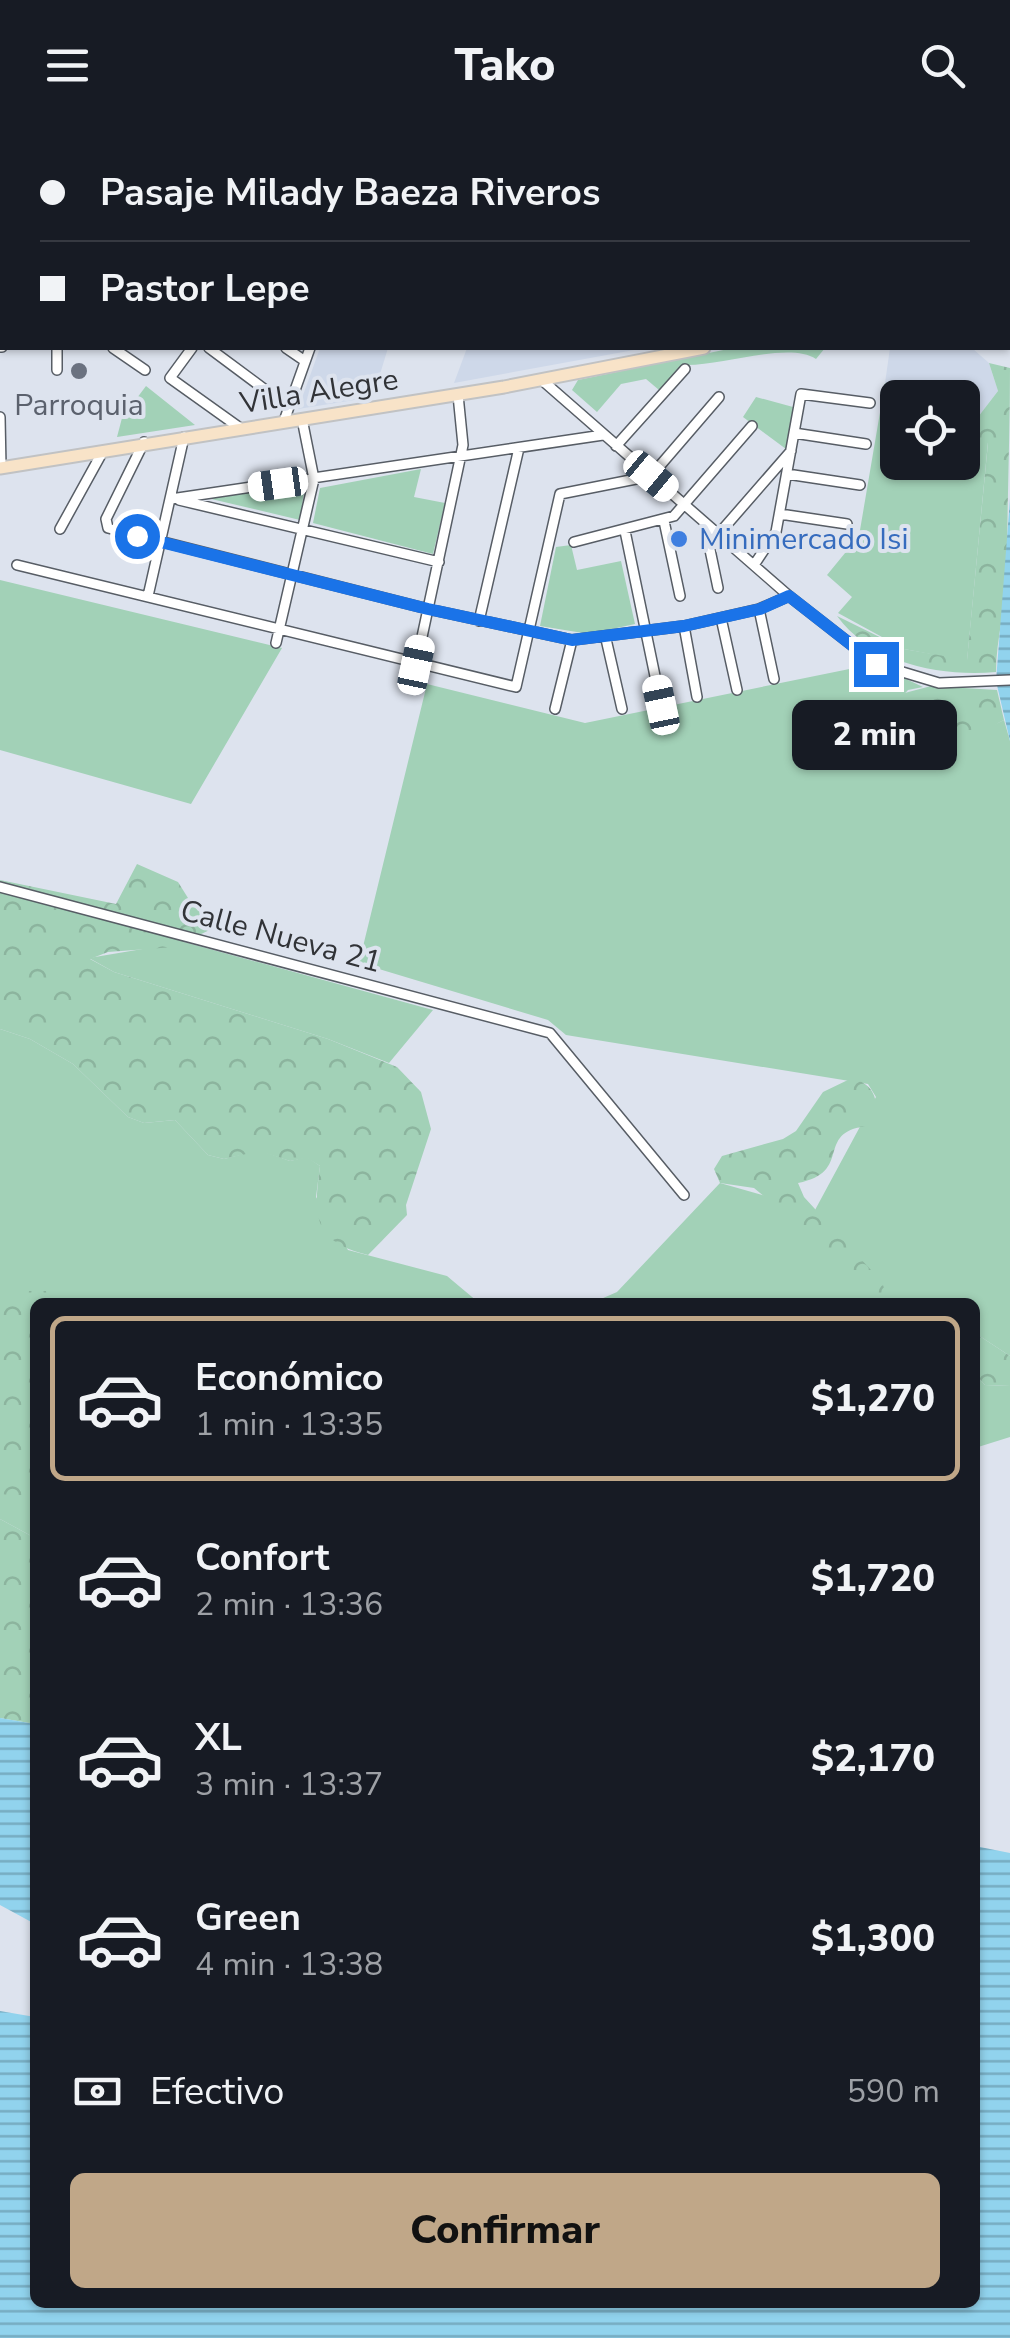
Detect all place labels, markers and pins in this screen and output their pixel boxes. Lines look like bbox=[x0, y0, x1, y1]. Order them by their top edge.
marker: Parroquia bbox=[68, 360, 90, 382]
place label: Parroquia bbox=[14, 385, 144, 426]
place label: Minimercado Isi bbox=[699, 519, 908, 560]
marker: Minimercado Isi bbox=[668, 528, 690, 550]

